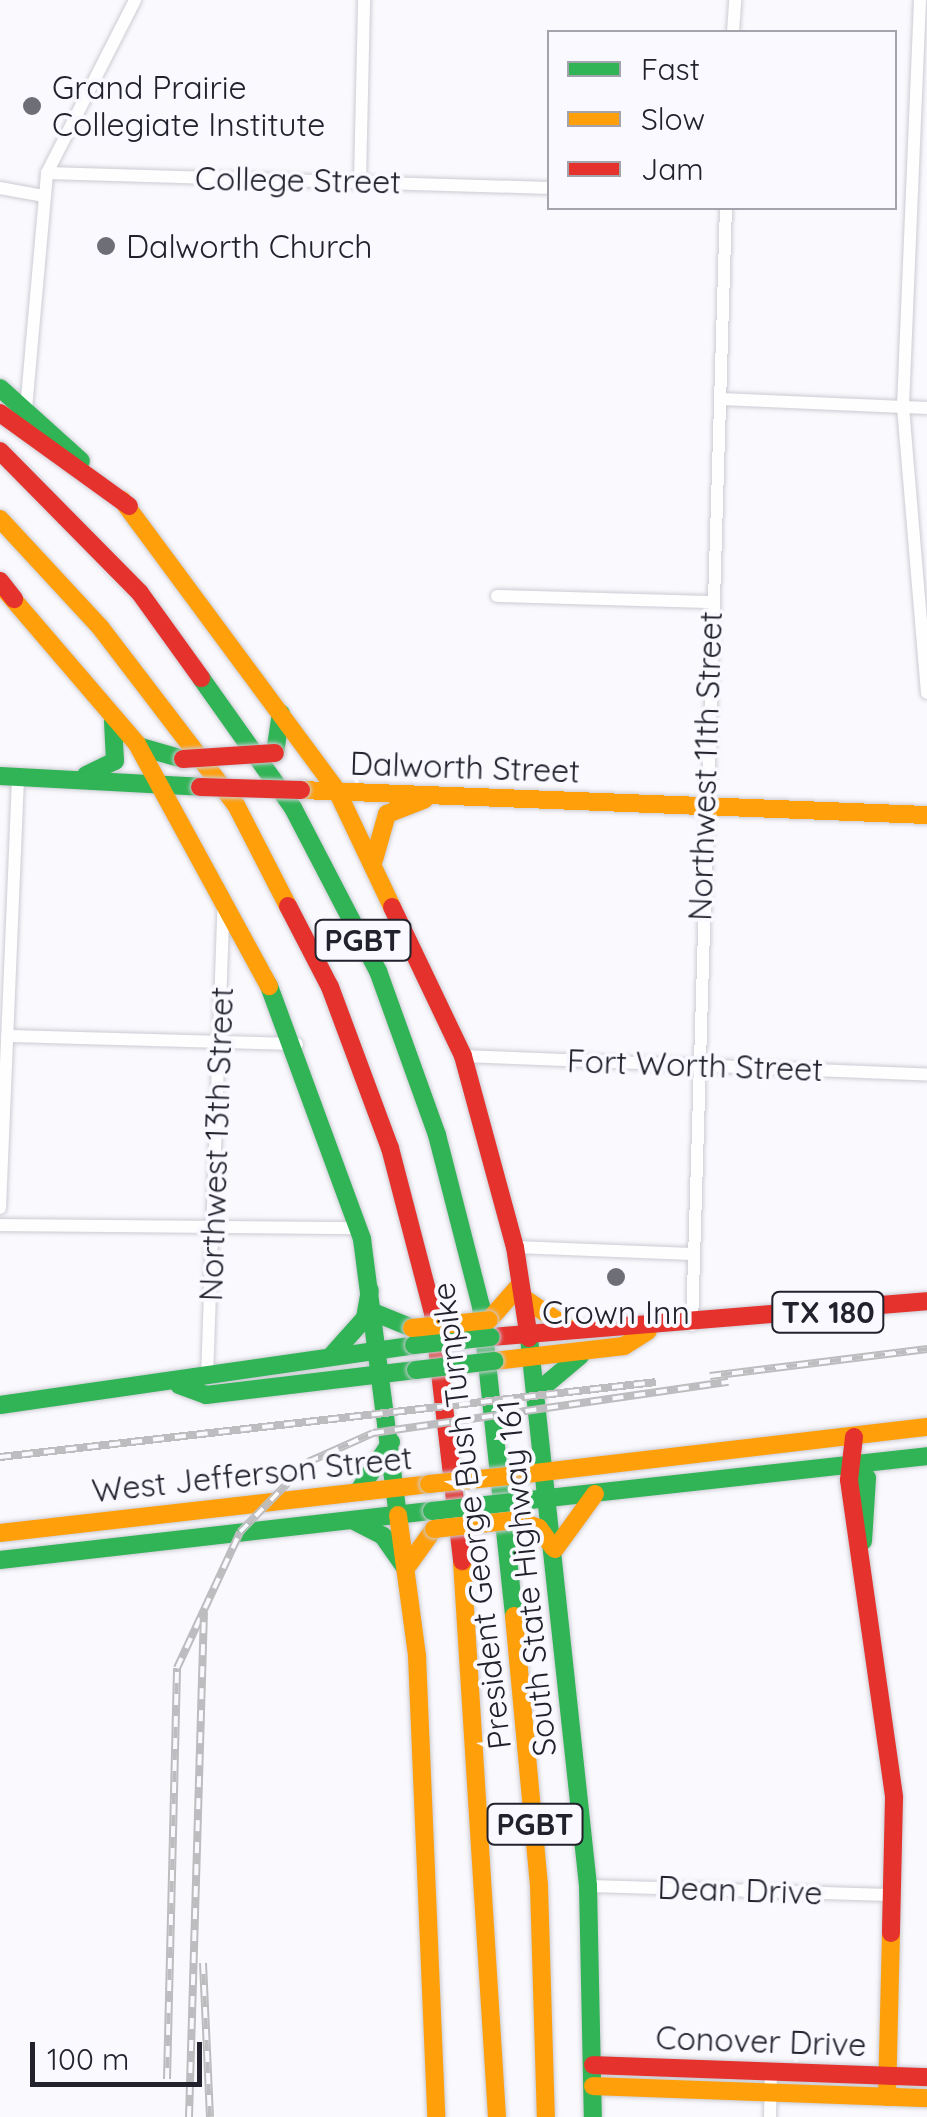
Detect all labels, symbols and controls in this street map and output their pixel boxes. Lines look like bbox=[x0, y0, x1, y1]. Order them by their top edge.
legend bbox=[547, 30, 897, 210]
text: Fast bbox=[641, 50, 700, 88]
place label: Grand Prairie Collegiate Institute bbox=[52, 69, 325, 144]
marker: Grand Prairie Collegiate Institute bbox=[21, 95, 43, 117]
text: Slow bbox=[641, 100, 705, 138]
text: Jam bbox=[641, 150, 704, 188]
street label: College Street bbox=[195, 159, 401, 201]
place label: Dalworth Church bbox=[126, 227, 372, 265]
marker: Dalworth Church bbox=[95, 235, 117, 257]
street label: Northwest 11th Street bbox=[680, 611, 730, 921]
street label: Dalworth Street bbox=[349, 744, 581, 790]
road number: PGBT bbox=[313, 915, 413, 965]
street label: Northwest 13th Street bbox=[191, 986, 241, 1302]
street label: Fort Worth Street bbox=[566, 1041, 824, 1089]
marker: Crown Inn bbox=[605, 1266, 627, 1288]
street label: President George Bush Turnpike bbox=[423, 1280, 519, 1752]
road number: TX 180 bbox=[770, 1287, 886, 1337]
place label: Crown Inn bbox=[542, 1293, 690, 1331]
street label: South State Highway 161 bbox=[488, 1398, 564, 1758]
street label: West Jefferson Street bbox=[90, 1438, 414, 1510]
road number: PGBT bbox=[485, 1799, 585, 1849]
street label: Dean Drive bbox=[657, 1868, 823, 1912]
street label: Conover Drive bbox=[655, 2018, 867, 2064]
scale bar bbox=[35, 2022, 208, 2084]
text: 100 m bbox=[47, 2040, 129, 2078]

